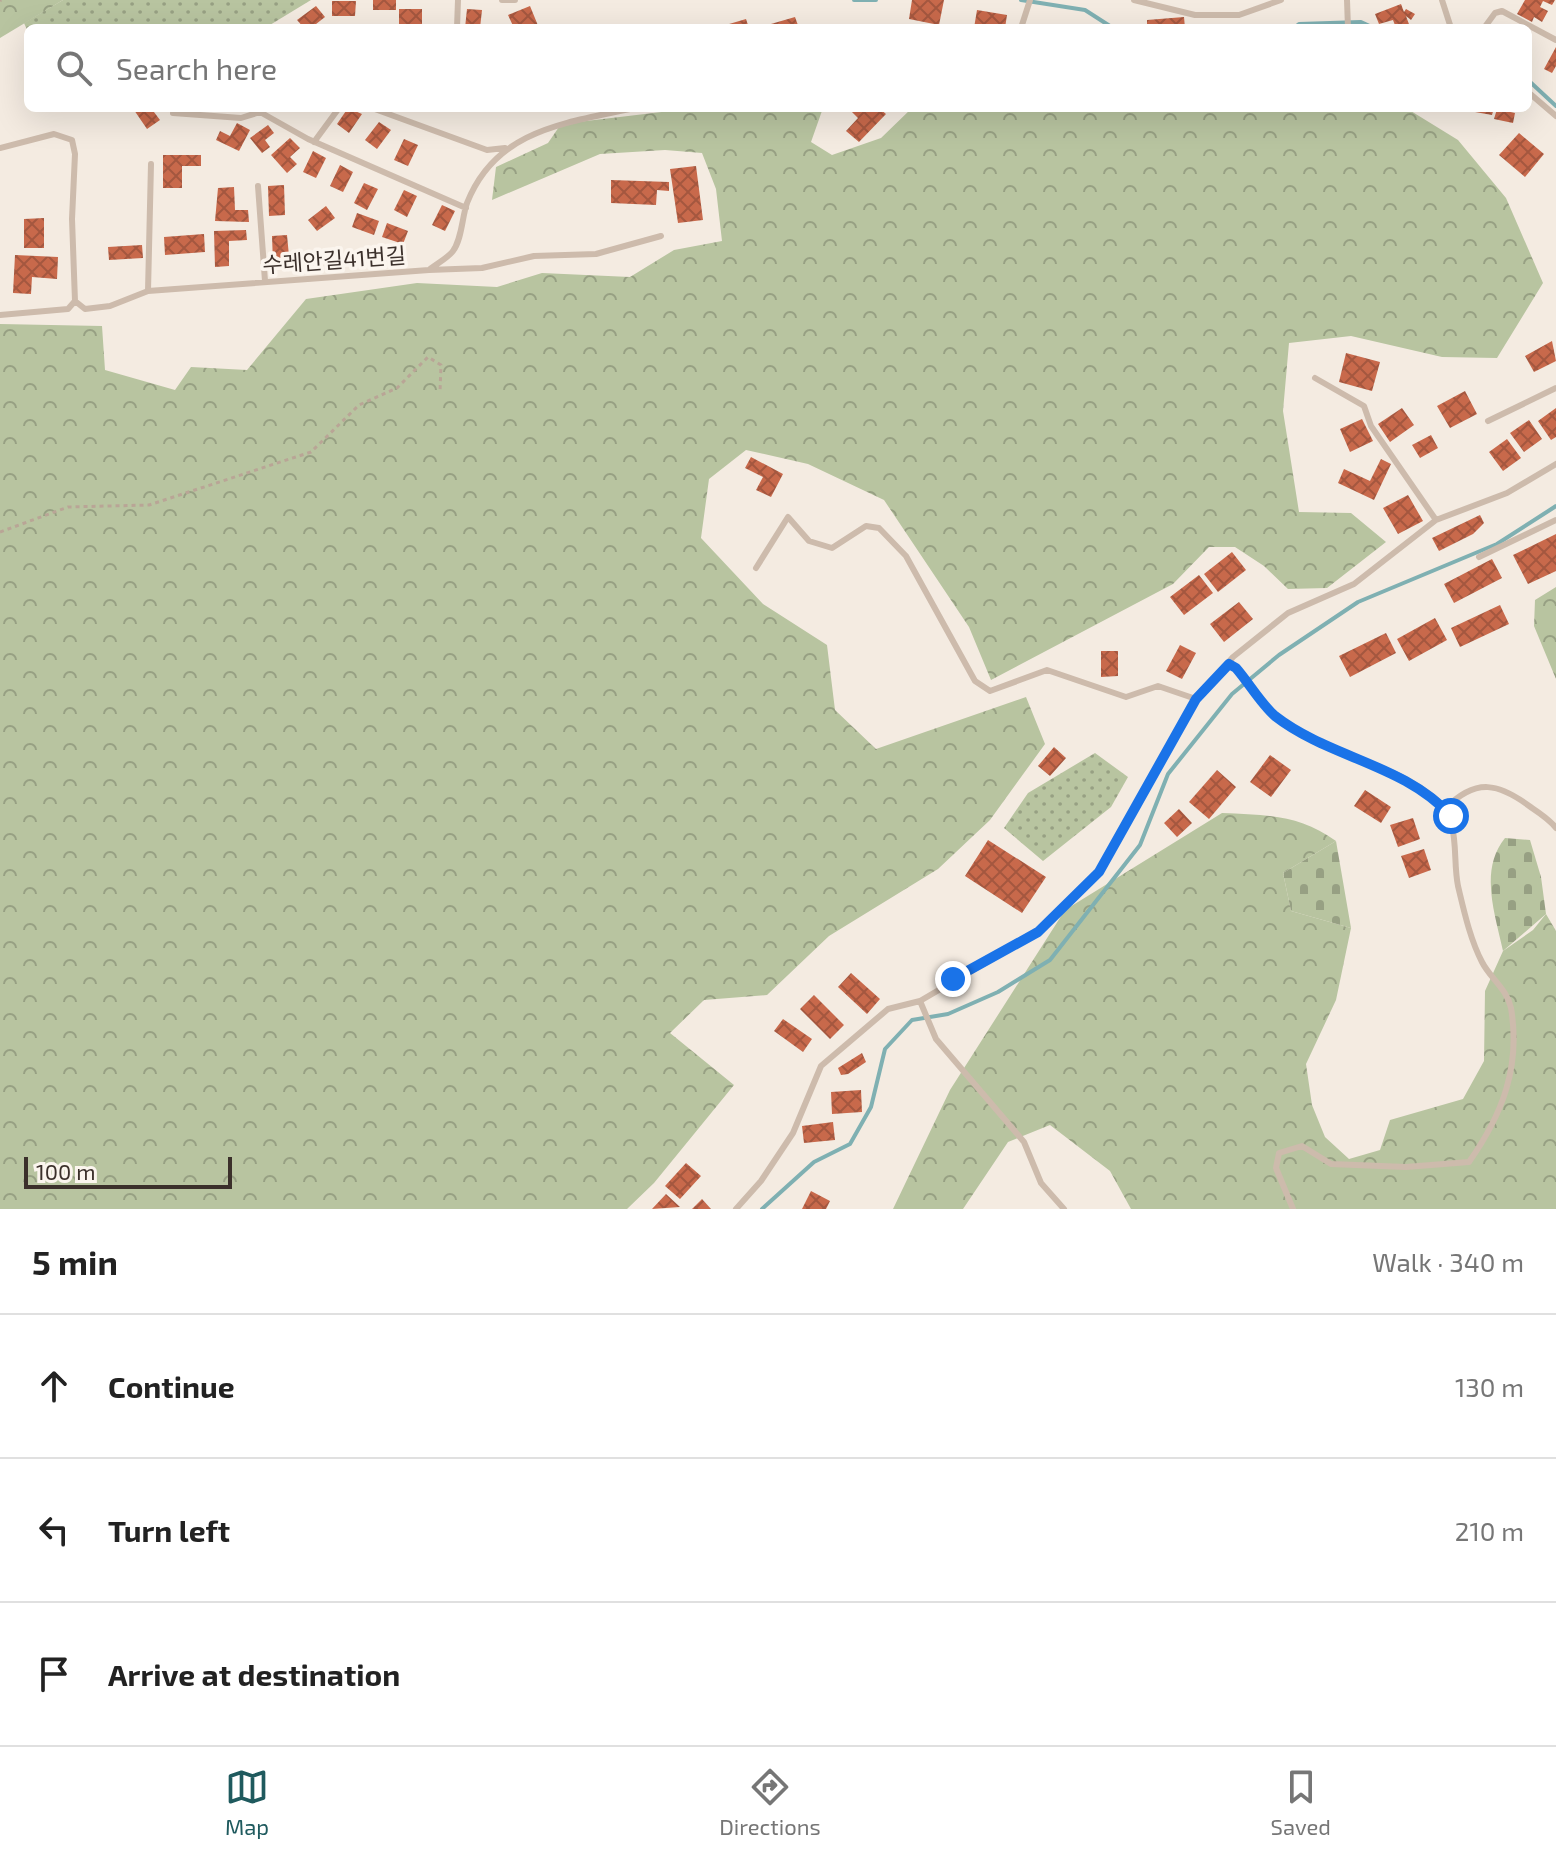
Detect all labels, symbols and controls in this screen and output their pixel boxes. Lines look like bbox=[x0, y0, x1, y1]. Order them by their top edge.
search box bbox=[24, 24, 1532, 112]
icon: search bbox=[52, 46, 96, 90]
text: Search here bbox=[116, 50, 277, 86]
street label: 수레안길41번길 bbox=[261, 241, 407, 277]
route start bbox=[1433, 798, 1469, 834]
route end bbox=[935, 961, 971, 997]
scale bar bbox=[24, 1153, 232, 1189]
text: 100 m bbox=[36, 1158, 95, 1184]
text: 5 min bbox=[32, 1241, 118, 1282]
text: Walk · 340 m bbox=[1372, 1246, 1524, 1277]
icon: ahead bbox=[32, 1364, 76, 1408]
text: Continue bbox=[108, 1368, 235, 1404]
text: 130 m bbox=[1455, 1371, 1524, 1402]
icon: left bbox=[32, 1508, 76, 1552]
text: Turn left bbox=[108, 1512, 230, 1548]
text: 210 m bbox=[1455, 1515, 1524, 1546]
icon: arrive bbox=[32, 1652, 76, 1696]
text: Arrive at destination bbox=[108, 1656, 400, 1692]
tab: Map bbox=[225, 1765, 269, 1839]
tab: Directions bbox=[719, 1765, 821, 1839]
tab: Saved bbox=[1271, 1765, 1331, 1839]

